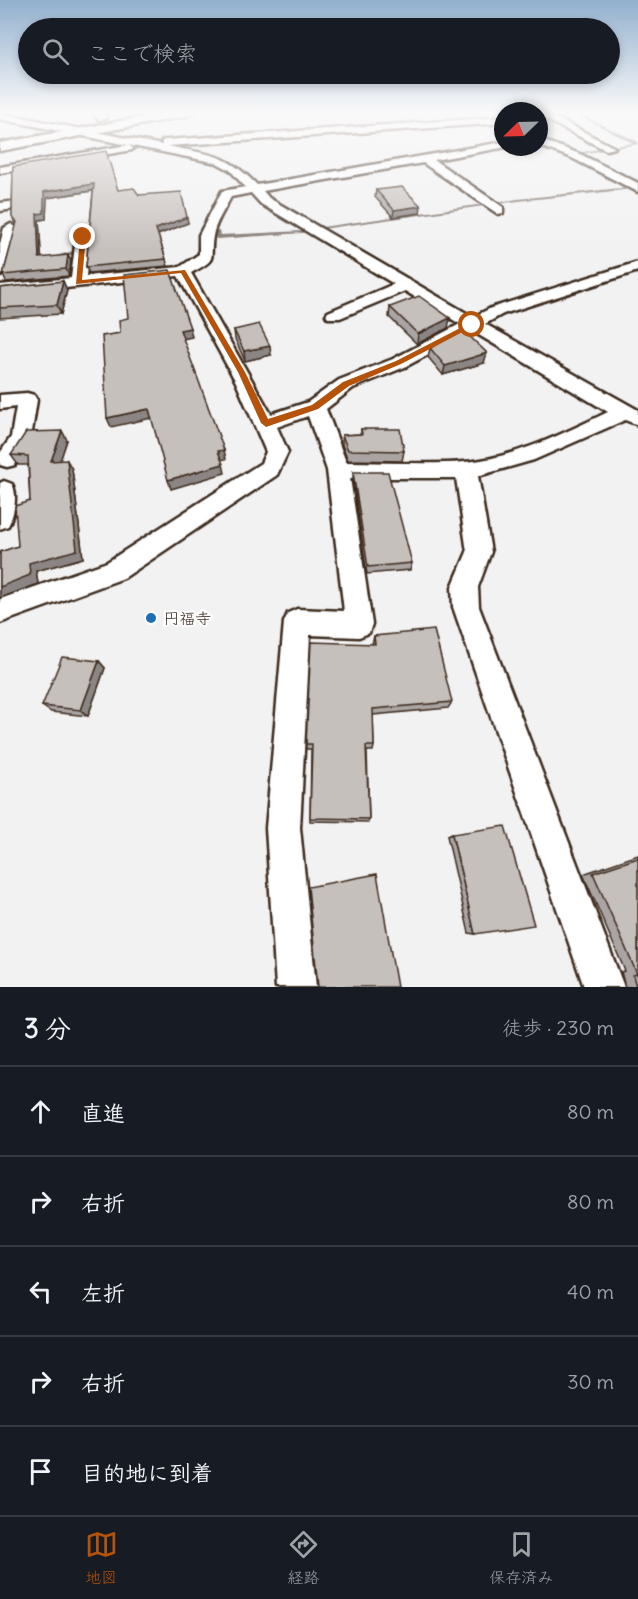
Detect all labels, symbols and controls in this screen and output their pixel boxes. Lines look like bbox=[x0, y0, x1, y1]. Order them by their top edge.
search box bbox=[18, 18, 620, 84]
icon: search bbox=[39, 35, 72, 68]
text: ここで検索 bbox=[87, 39, 197, 67]
north arrow bbox=[494, 102, 548, 156]
route end bbox=[69, 223, 95, 249]
route start bbox=[458, 311, 484, 337]
place label: 円福寺 bbox=[163, 608, 211, 628]
marker: 円福寺 bbox=[144, 611, 158, 625]
text: 3 分 bbox=[24, 1012, 71, 1045]
text: 徒歩 · 230 m bbox=[502, 1015, 614, 1040]
icon: ahead bbox=[24, 1095, 57, 1128]
text: 直進 bbox=[81, 1099, 125, 1127]
text: 80 m bbox=[567, 1099, 614, 1124]
icon: right bbox=[24, 1185, 57, 1218]
text: 右折 bbox=[81, 1189, 125, 1217]
text: 80 m bbox=[567, 1189, 614, 1214]
icon: left bbox=[24, 1275, 57, 1308]
text: 左折 bbox=[81, 1279, 125, 1307]
text: 40 m bbox=[567, 1279, 614, 1304]
icon: right bbox=[24, 1365, 57, 1398]
text: 右折 bbox=[81, 1369, 125, 1397]
text: 30 m bbox=[567, 1369, 614, 1394]
icon: arrive bbox=[24, 1455, 57, 1488]
text: 目的地に到着 bbox=[81, 1459, 213, 1487]
tab: 地図 bbox=[85, 1528, 118, 1588]
tab: 経路 bbox=[287, 1528, 320, 1588]
tab: 保存済み bbox=[489, 1528, 553, 1588]

